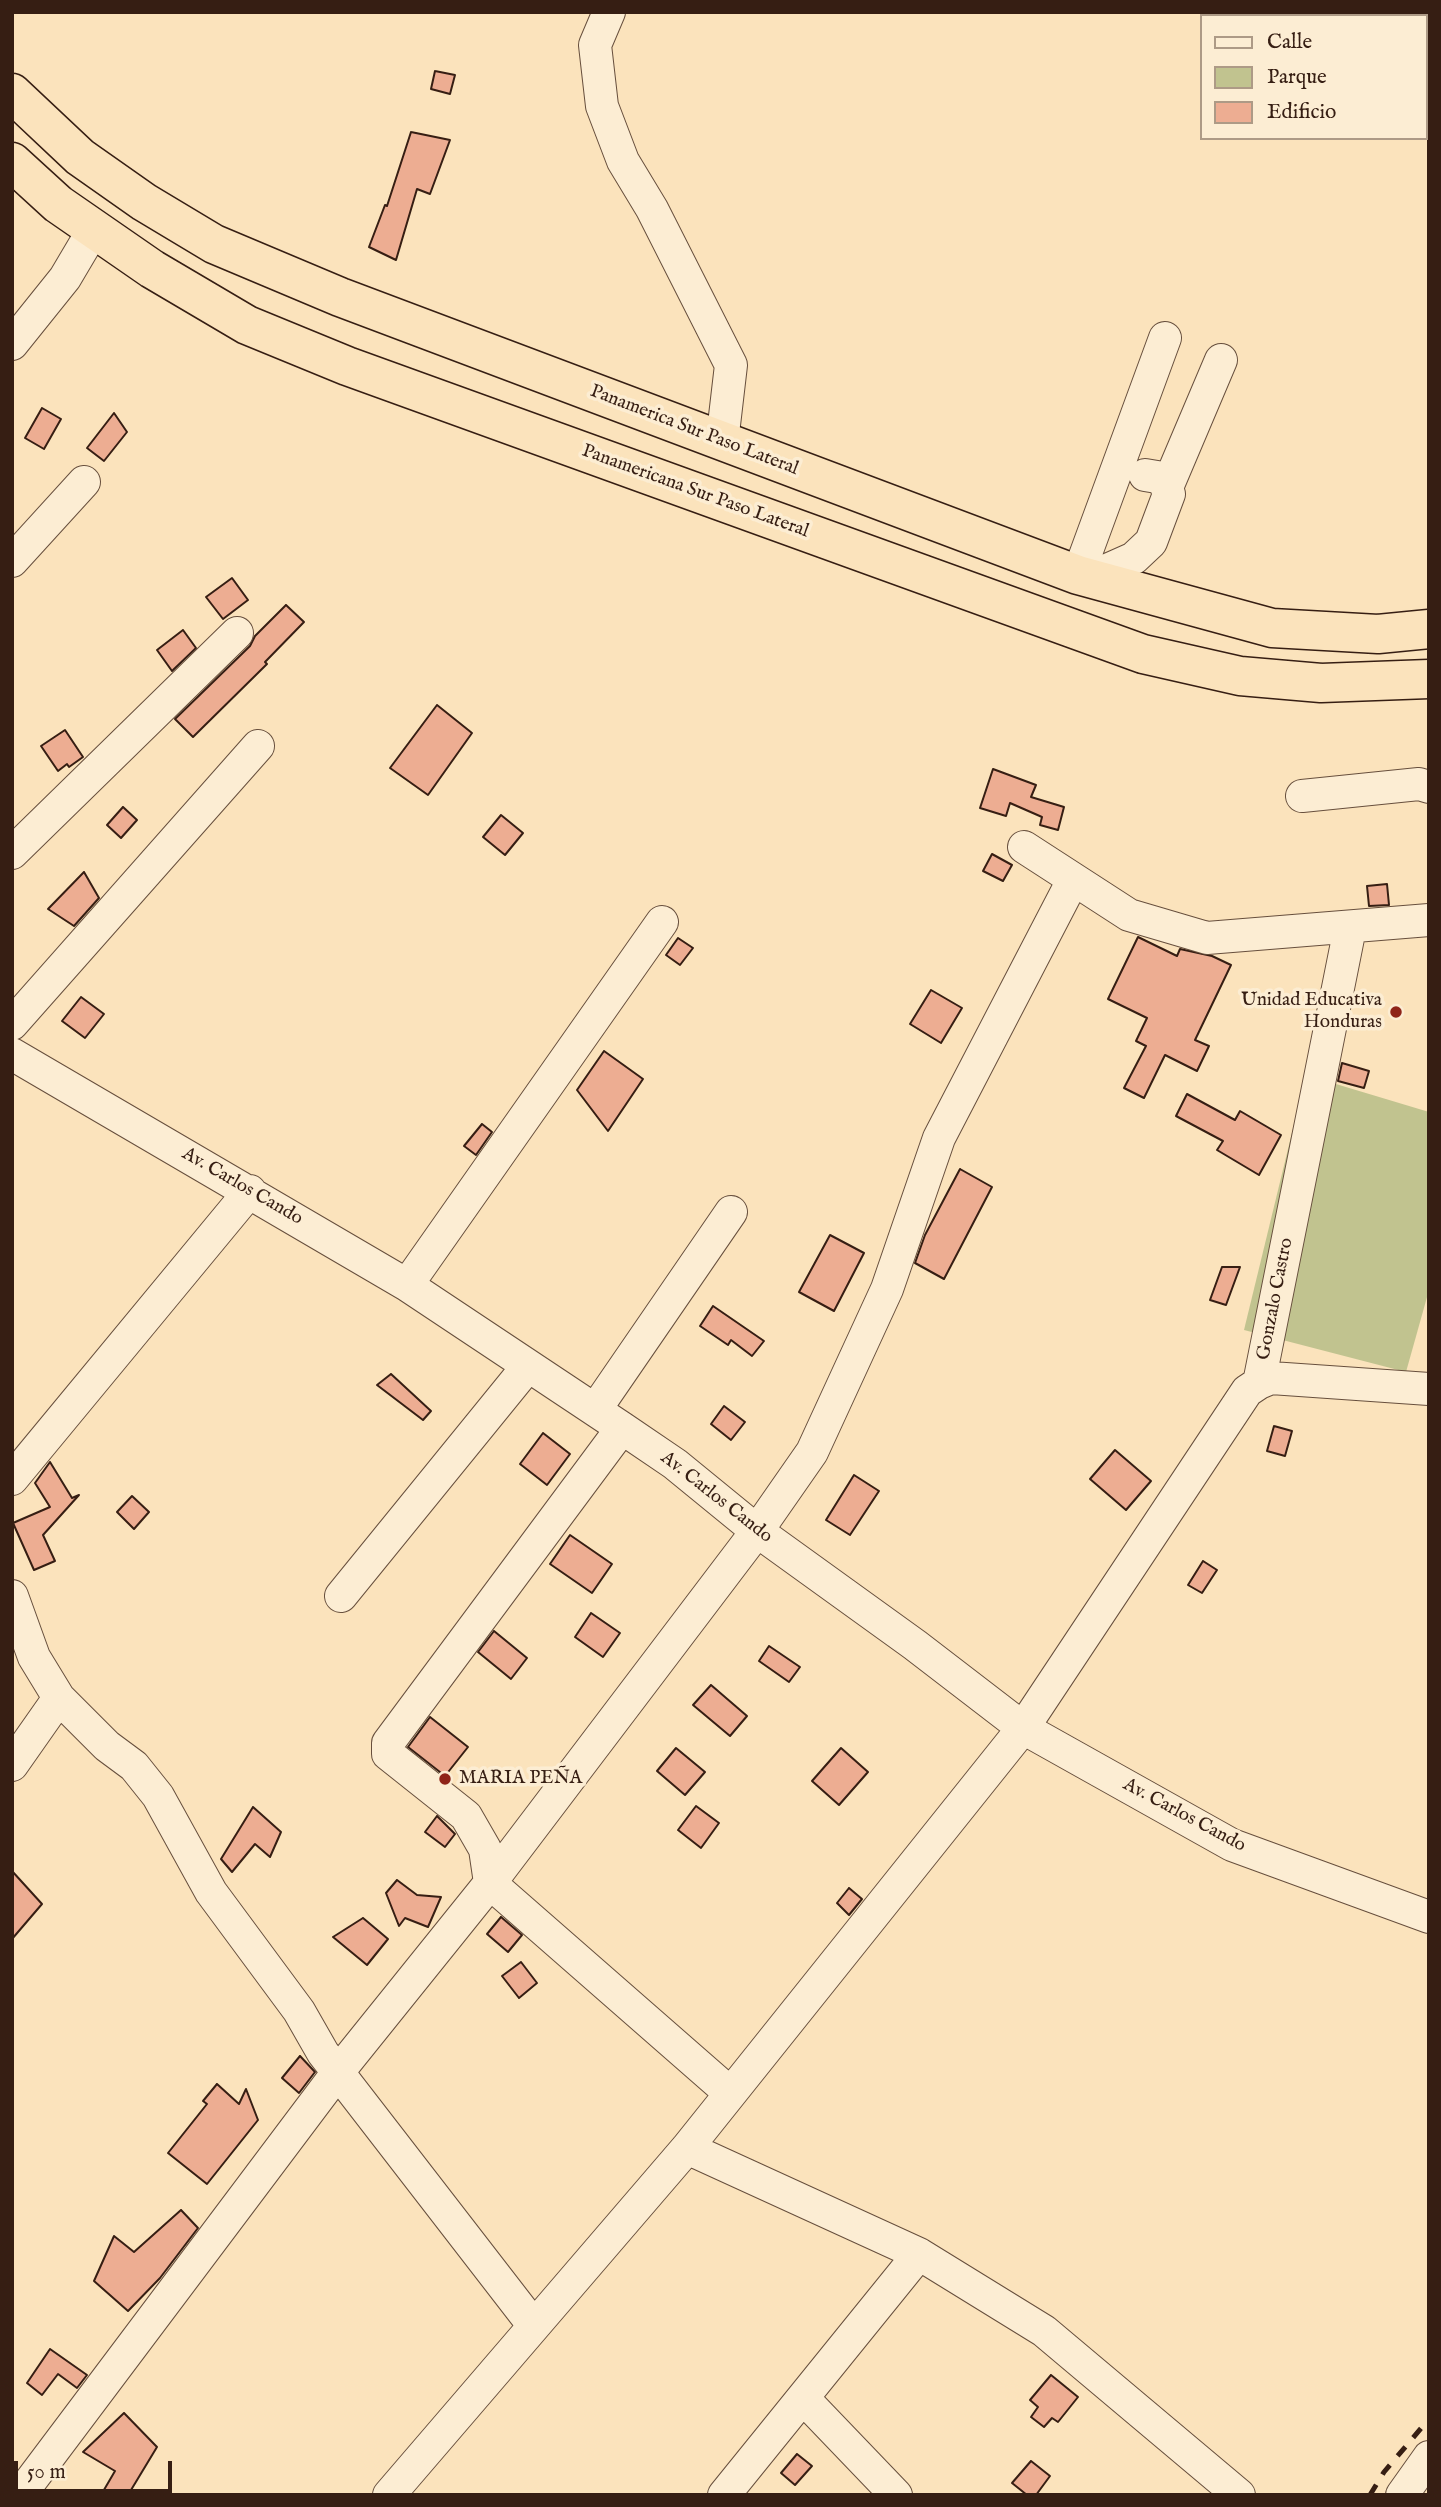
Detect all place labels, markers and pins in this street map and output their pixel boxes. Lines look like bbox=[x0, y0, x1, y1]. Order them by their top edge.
place label: Unidad Educativa Honduras bbox=[1241, 990, 1382, 1034]
marker: Unidad Educativa Honduras bbox=[1388, 1004, 1404, 1020]
place label: MARIA PEÑA bbox=[459, 1768, 582, 1790]
marker: MARIA PEÑA bbox=[437, 1771, 453, 1787]

